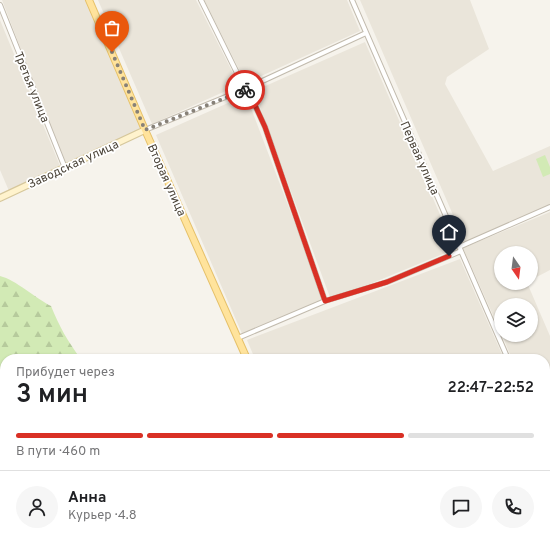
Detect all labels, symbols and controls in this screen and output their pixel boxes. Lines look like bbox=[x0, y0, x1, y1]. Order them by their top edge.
pin bbox=[95, 11, 129, 52]
icon: bag bbox=[101, 17, 123, 39]
street label: Третья улица bbox=[10, 50, 53, 125]
courier bbox=[225, 70, 265, 110]
icon: bike bbox=[234, 79, 256, 101]
street label: Первая улица bbox=[396, 119, 442, 198]
street label: Заводская улица bbox=[25, 137, 122, 193]
street label: Вторая улица bbox=[143, 142, 189, 219]
pin bbox=[432, 215, 466, 256]
icon: home bbox=[438, 221, 460, 243]
north arrow bbox=[494, 246, 538, 290]
map controls bbox=[494, 246, 538, 342]
button: layers bbox=[494, 298, 538, 342]
text: Прибудет через bbox=[16, 365, 115, 381]
text: 3 мин bbox=[16, 379, 88, 412]
text: 22:47–22:52 bbox=[448, 379, 534, 398]
text: В пути · 460 m bbox=[16, 444, 100, 460]
button: person bbox=[16, 486, 58, 528]
button: chat bbox=[440, 486, 482, 528]
button: phone bbox=[492, 486, 534, 528]
text: Анна bbox=[68, 489, 106, 508]
text: Курьер · 4.8 bbox=[68, 508, 137, 524]

